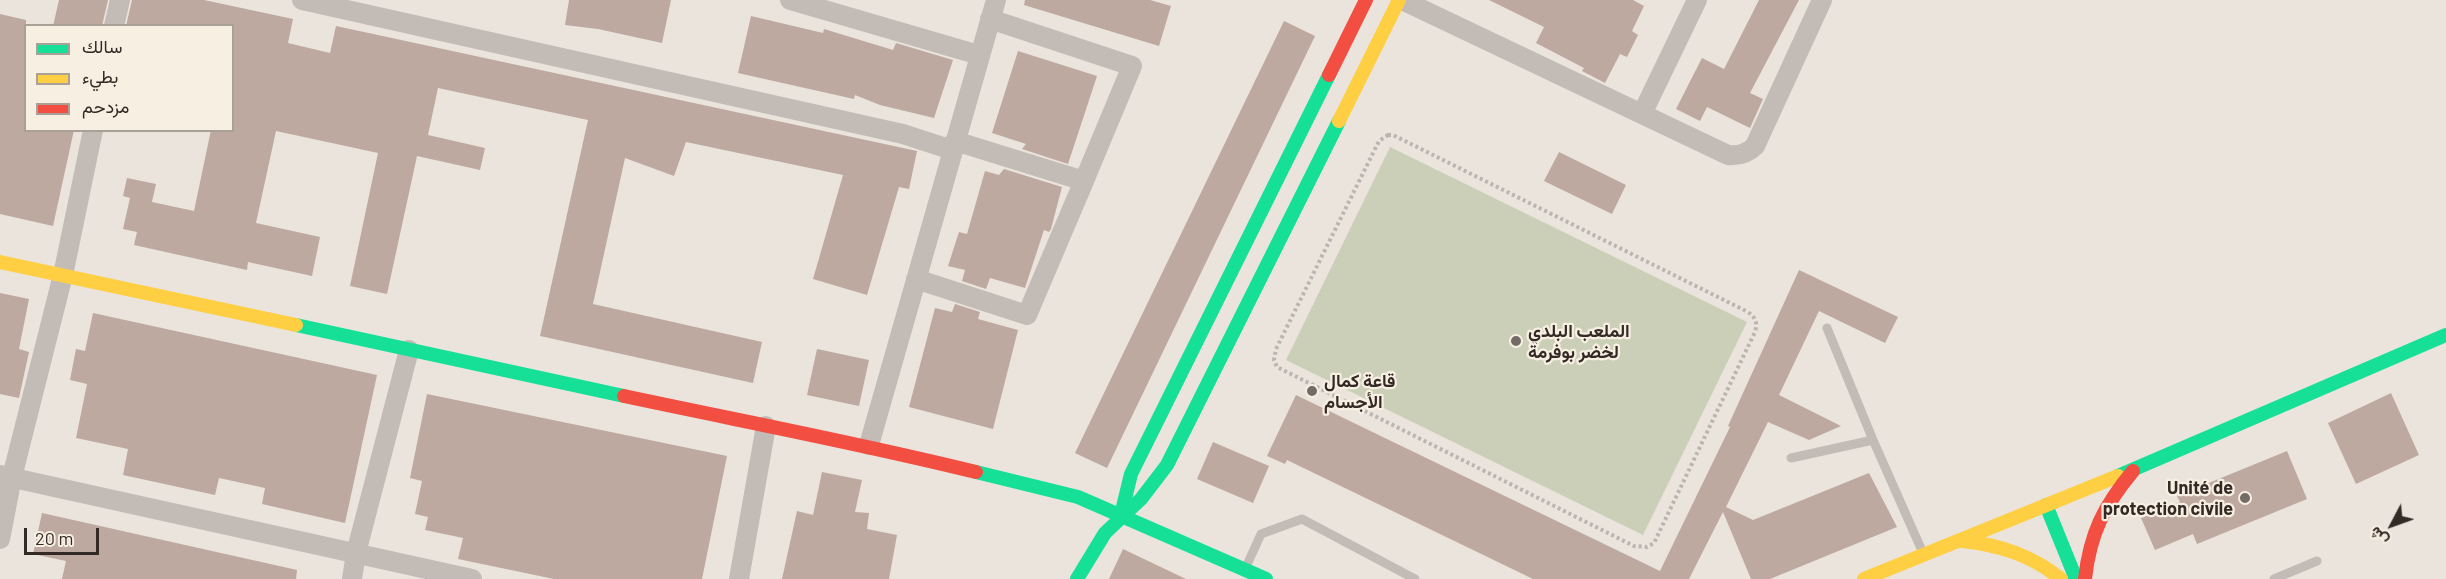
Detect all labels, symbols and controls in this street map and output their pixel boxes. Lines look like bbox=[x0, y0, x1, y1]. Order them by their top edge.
legend bbox=[24, 24, 234, 132]
text: سالك bbox=[82, 35, 122, 57]
text: بطيء bbox=[82, 65, 118, 87]
text: مزدحم bbox=[82, 95, 129, 117]
place label: الملعب البلدي لخضر بوفرمة bbox=[1528, 320, 1630, 362]
marker: الملعب البلدي لخضر بوفرمة bbox=[1509, 334, 1523, 348]
place label: قاعة كمال الأجسام bbox=[1324, 370, 1395, 412]
marker: قاعة كمال الأجسام bbox=[1305, 384, 1319, 398]
place label: Unité de protection civile bbox=[2103, 477, 2233, 520]
marker: Unité de protection civile bbox=[2238, 491, 2252, 505]
north arrow bbox=[2362, 495, 2422, 555]
scale bar bbox=[27, 516, 102, 554]
text: ش bbox=[2365, 524, 2392, 551]
text: 20 m bbox=[35, 527, 73, 549]

